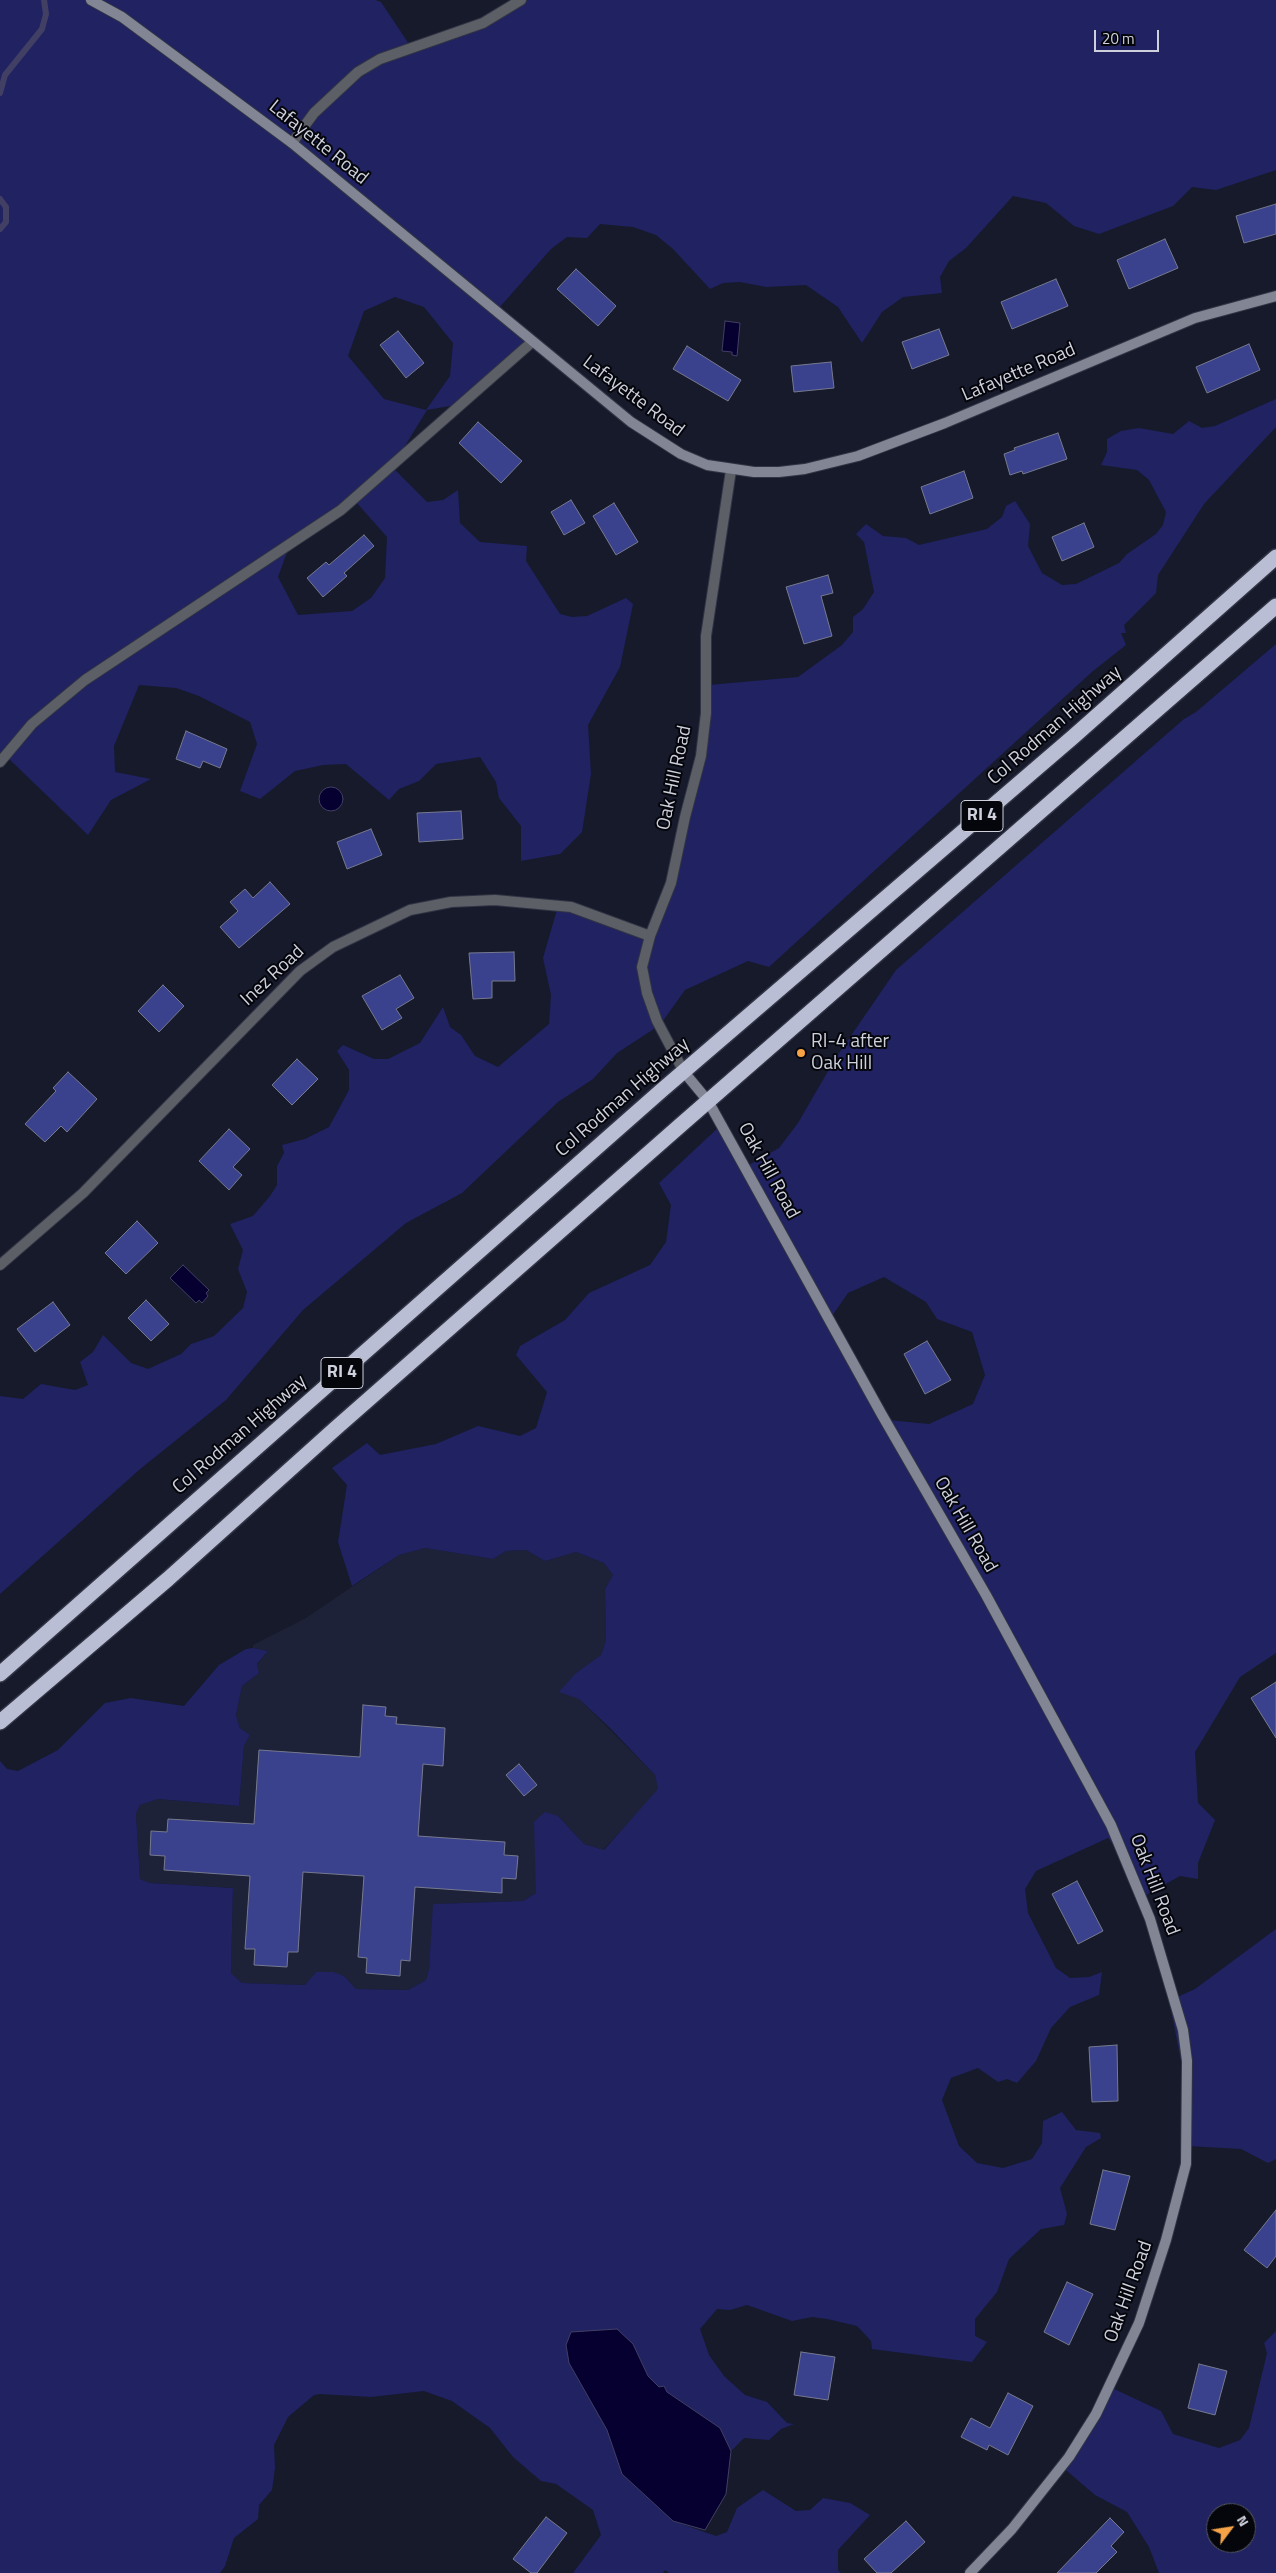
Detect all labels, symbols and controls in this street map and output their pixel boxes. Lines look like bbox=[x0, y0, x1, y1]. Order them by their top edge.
scale bar bbox=[1096, 20, 1161, 52]
text: 20 m bbox=[1102, 27, 1135, 50]
street label: Lafayette Road bbox=[264, 96, 372, 190]
street label: Lafayette Road bbox=[959, 339, 1079, 407]
street label: Lafayette Road bbox=[578, 351, 688, 443]
street label: Col Rodman Highway bbox=[983, 662, 1127, 790]
street label: Oak Hill Road bbox=[653, 724, 697, 832]
road number: RI 4 bbox=[961, 800, 1003, 831]
street label: Inez Road bbox=[237, 941, 309, 1011]
place label: RI-4 after Oak Hill bbox=[811, 1031, 889, 1075]
street label: Col Rodman Highway bbox=[551, 1034, 695, 1162]
marker: RI-4 after Oak Hill bbox=[795, 1047, 807, 1059]
street label: Oak Hill Road bbox=[732, 1119, 804, 1223]
road number: RI 4 bbox=[321, 1358, 363, 1389]
street label: Col Rodman Highway bbox=[168, 1371, 312, 1499]
street label: Oak Hill Road bbox=[929, 1473, 1001, 1577]
street label: Oak Hill Road bbox=[1124, 1831, 1184, 1939]
street label: Oak Hill Road bbox=[1100, 2238, 1158, 2346]
north arrow bbox=[1206, 2503, 1256, 2553]
text: N bbox=[1232, 2511, 1255, 2530]

